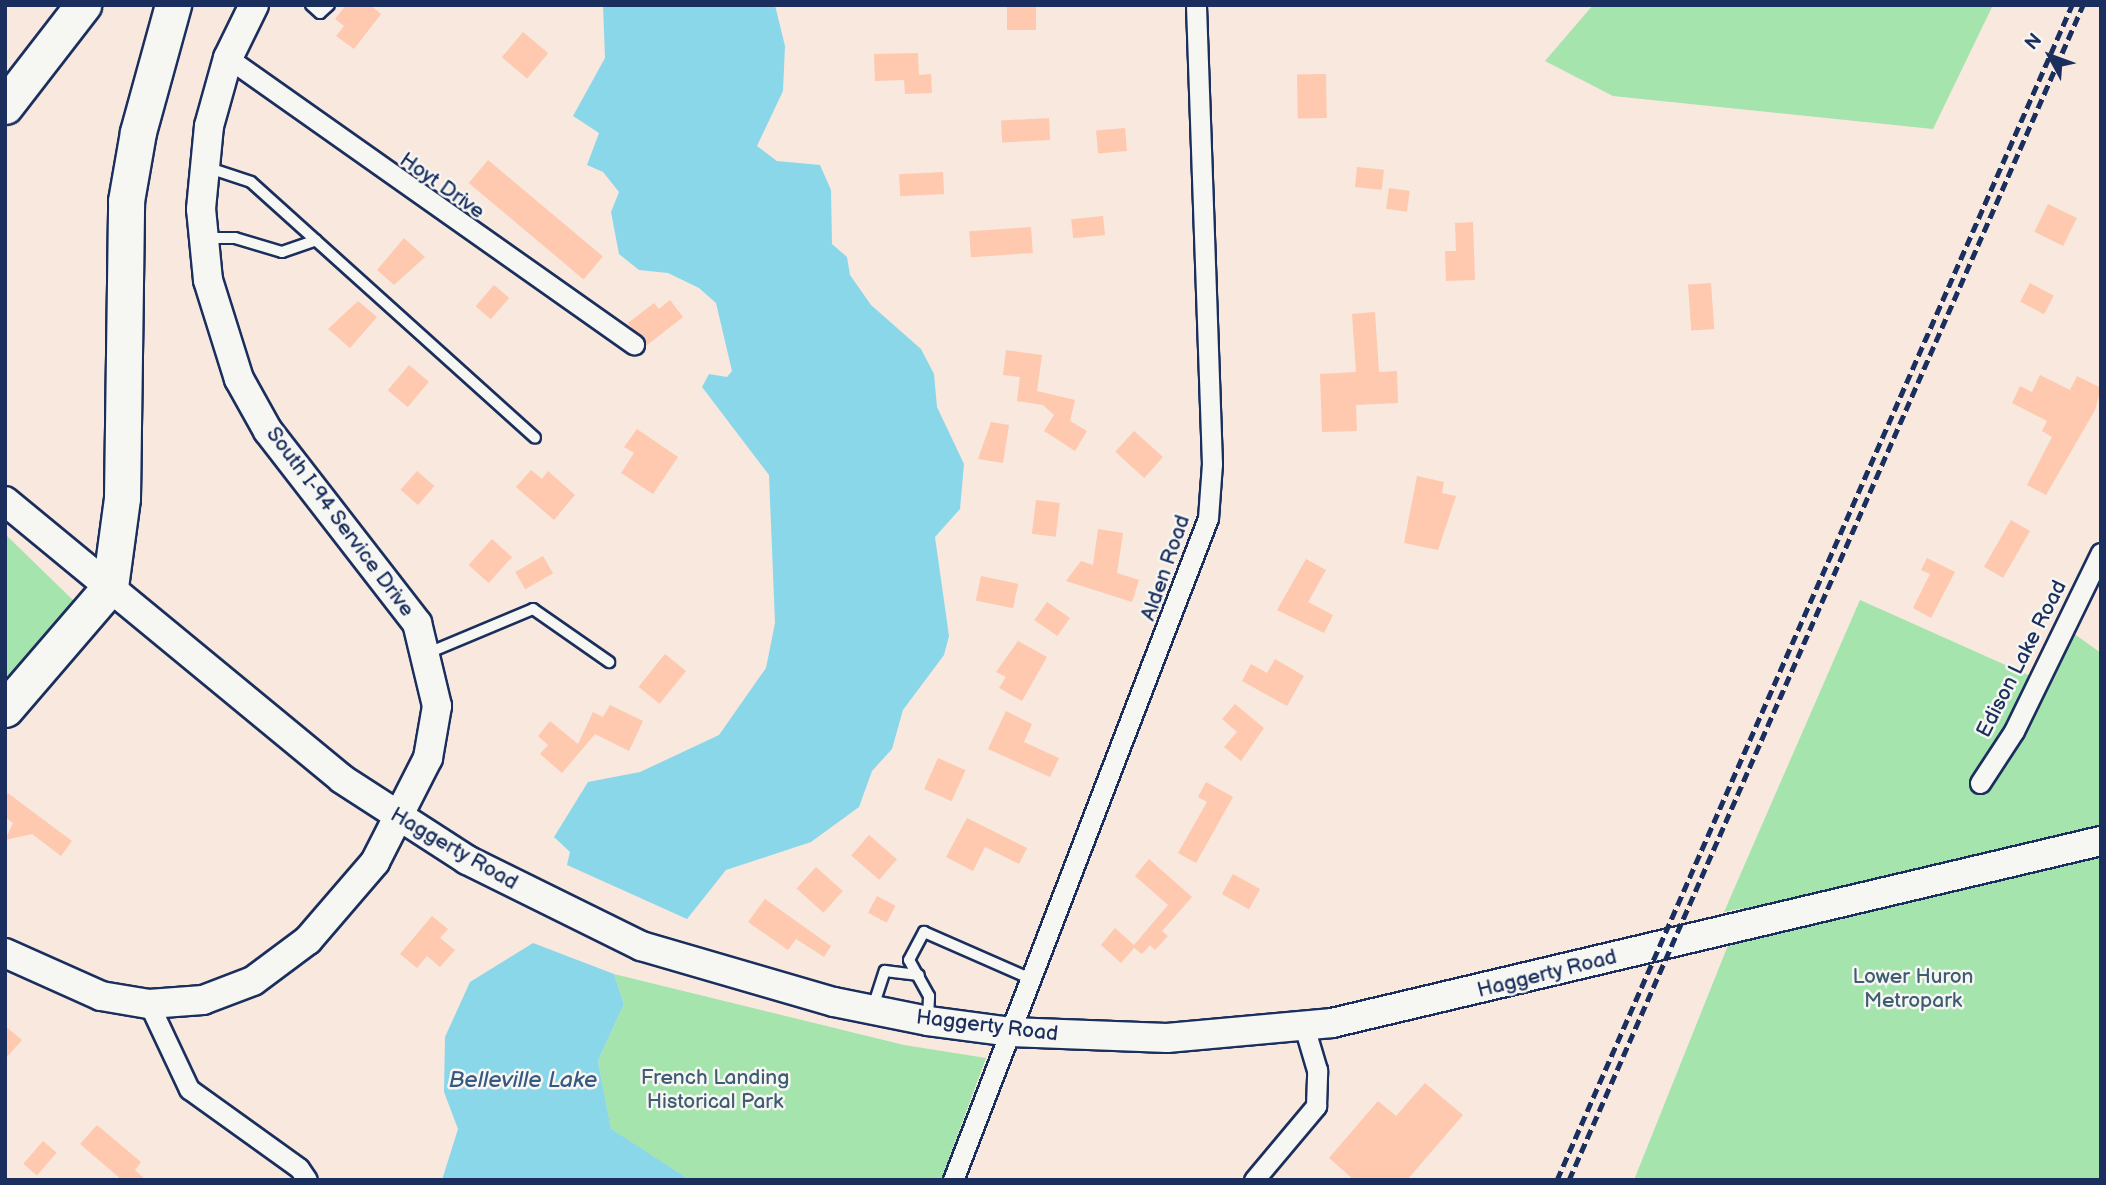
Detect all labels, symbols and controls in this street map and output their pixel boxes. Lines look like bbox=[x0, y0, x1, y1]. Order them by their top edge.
north arrow bbox=[2015, 21, 2085, 91]
text: N bbox=[2020, 29, 2047, 55]
street label: Hoyt Drive bbox=[395, 148, 489, 224]
street label: South I-94 Service Drive bbox=[260, 422, 420, 622]
street label: Alden Road bbox=[1136, 512, 1196, 624]
street label: Edison Lake Road bbox=[1972, 576, 2072, 742]
street label: Haggerty Road bbox=[385, 802, 523, 896]
street label: Haggerty Road bbox=[1474, 944, 1620, 1004]
park label: Lower Huron Metropark bbox=[1853, 964, 1973, 1014]
street label: Haggerty Road bbox=[914, 1005, 1060, 1047]
park label: French Landing Historical Park bbox=[641, 1065, 789, 1115]
water label: Belleville Lake bbox=[449, 1066, 597, 1094]

